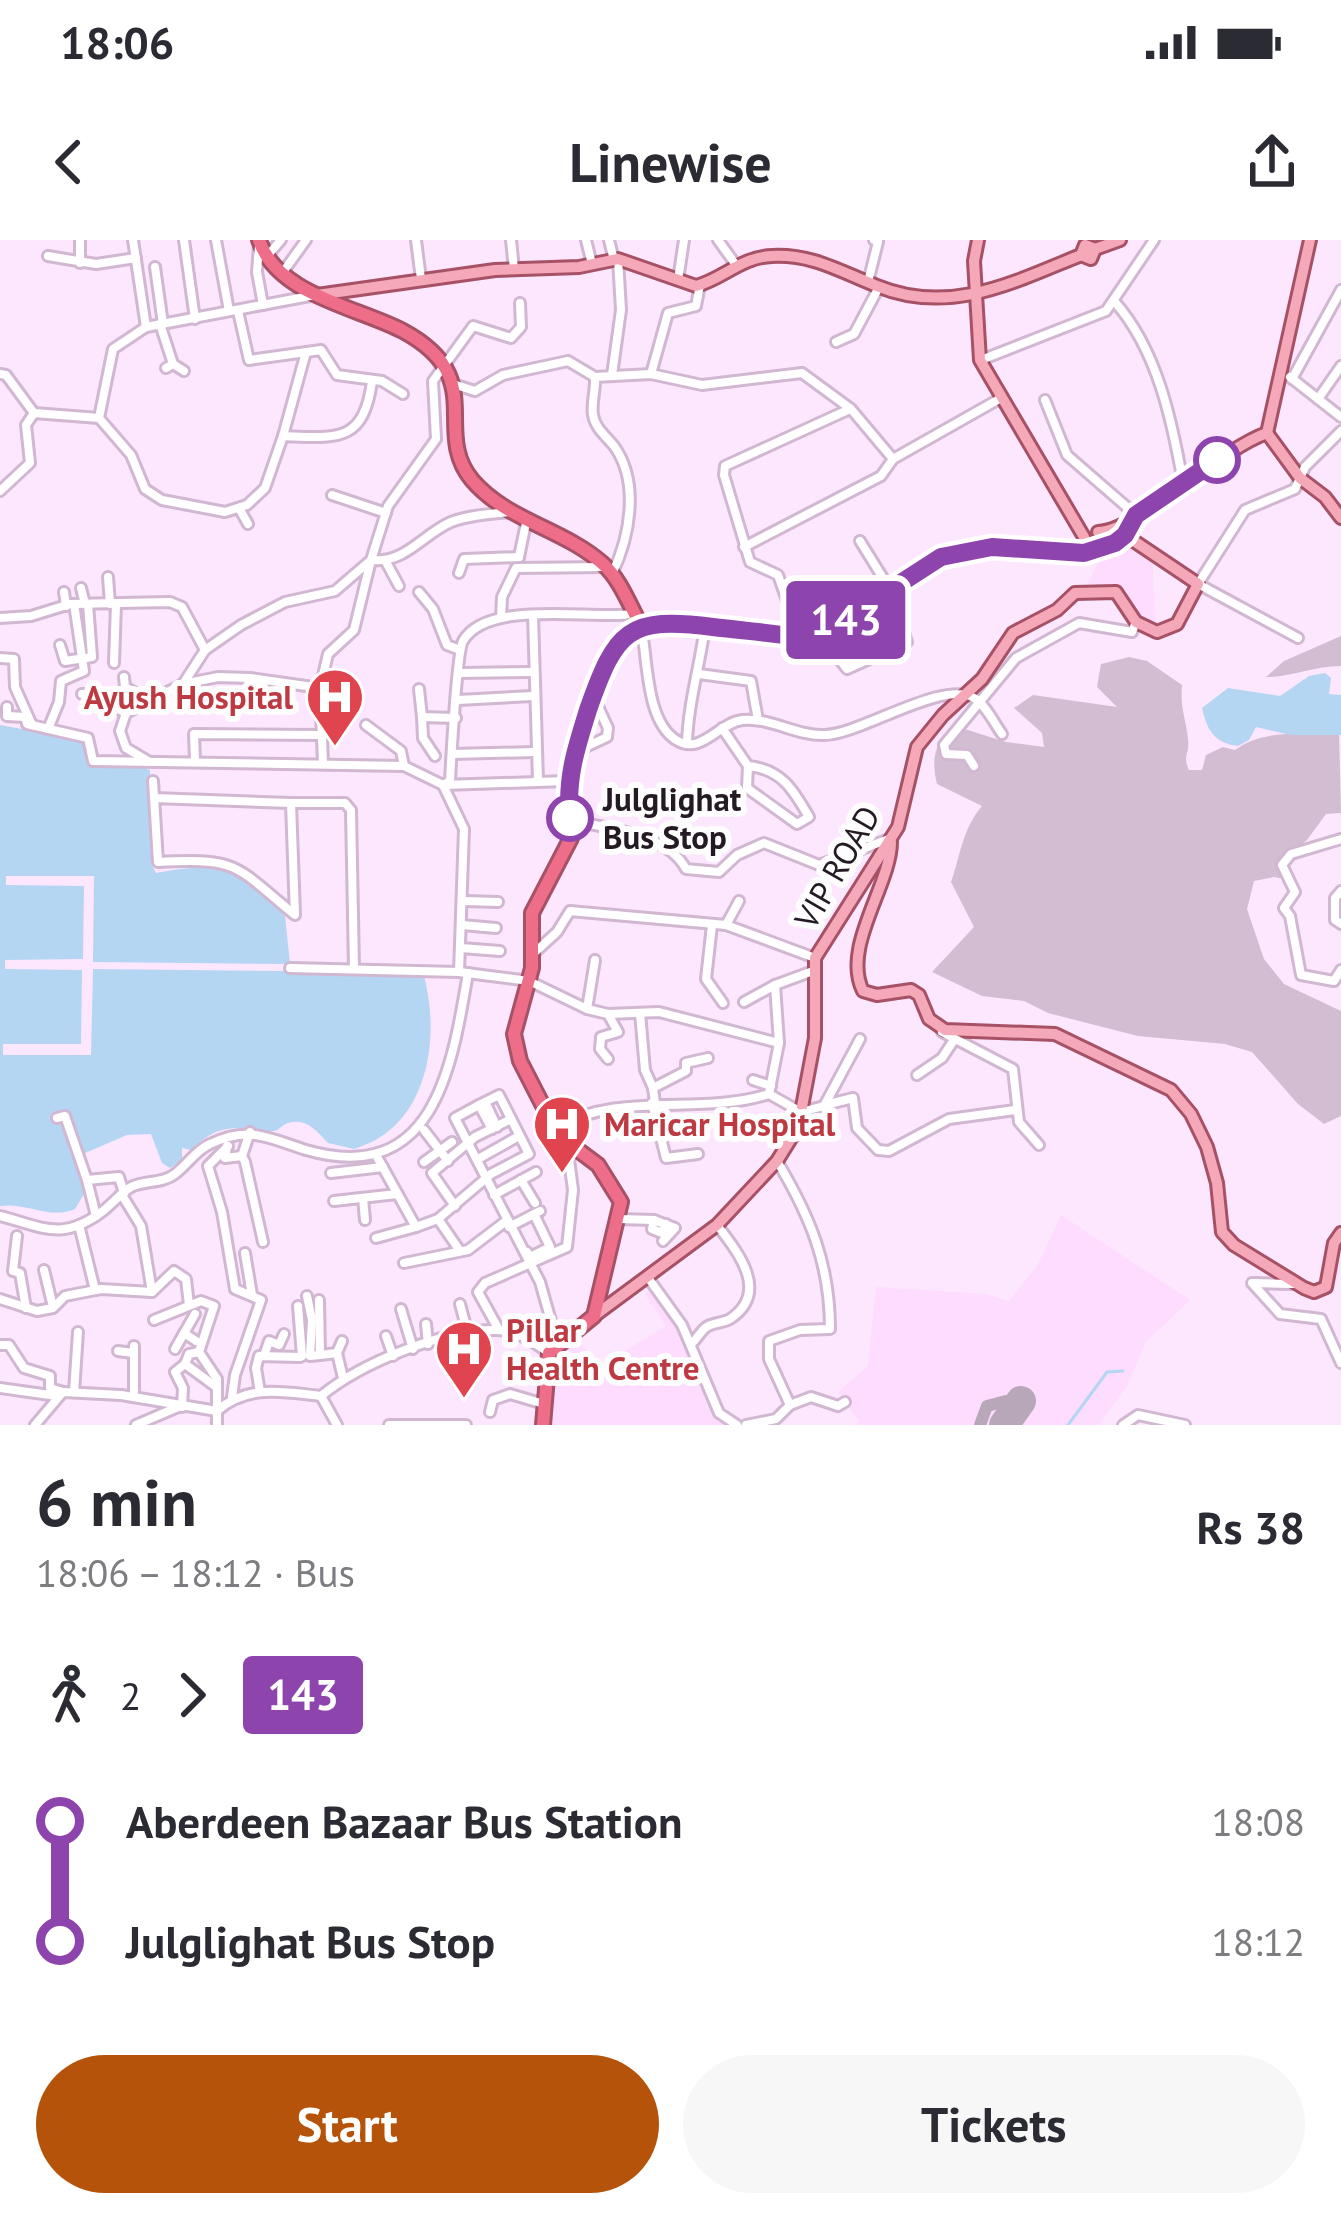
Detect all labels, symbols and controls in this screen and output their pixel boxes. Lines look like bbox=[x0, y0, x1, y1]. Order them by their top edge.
text: 18:06 bbox=[60, 13, 174, 71]
text: Linewise bbox=[569, 127, 772, 197]
icon: back bbox=[36, 129, 102, 195]
icon: share bbox=[1239, 129, 1305, 195]
unlabelled marker bbox=[1195, 438, 1239, 482]
line badge: 143 bbox=[777, 581, 915, 659]
text: 143 bbox=[810, 592, 882, 647]
hospital icon: Ayush Hospital bbox=[304, 666, 366, 748]
place label: Ayush Hospital bbox=[84, 675, 293, 718]
place label: Julglighat Bus Stop bbox=[602, 777, 742, 858]
marker: Julglighat Bus Stop bbox=[548, 796, 592, 840]
street label: VIP ROAD bbox=[784, 797, 889, 937]
hospital icon: Maricar Hospital bbox=[531, 1093, 593, 1175]
place label: Maricar Hospital bbox=[604, 1102, 836, 1145]
place label: Pillar Health Centre bbox=[506, 1308, 700, 1389]
hospital icon: Pillar Health Centre bbox=[433, 1318, 495, 1400]
text: 6 min bbox=[36, 1459, 197, 1544]
text: Rs 38 bbox=[1197, 1498, 1305, 1556]
text: 18:06 – 18:12 · Bus bbox=[36, 1547, 355, 1598]
icon: walk bbox=[36, 1662, 102, 1728]
icon: forward bbox=[159, 1662, 225, 1728]
text: 143 bbox=[267, 1667, 339, 1722]
text: 2 bbox=[120, 1670, 141, 1721]
text: Aberdeen Bazaar Bus Station bbox=[126, 1792, 683, 1850]
text: 18:08 bbox=[1211, 1796, 1305, 1847]
text: Julglighat Bus Stop bbox=[126, 1912, 495, 1970]
text: 18:12 bbox=[1211, 1916, 1305, 1967]
button: Start bbox=[36, 2055, 659, 2193]
button: Tickets bbox=[683, 2055, 1305, 2193]

